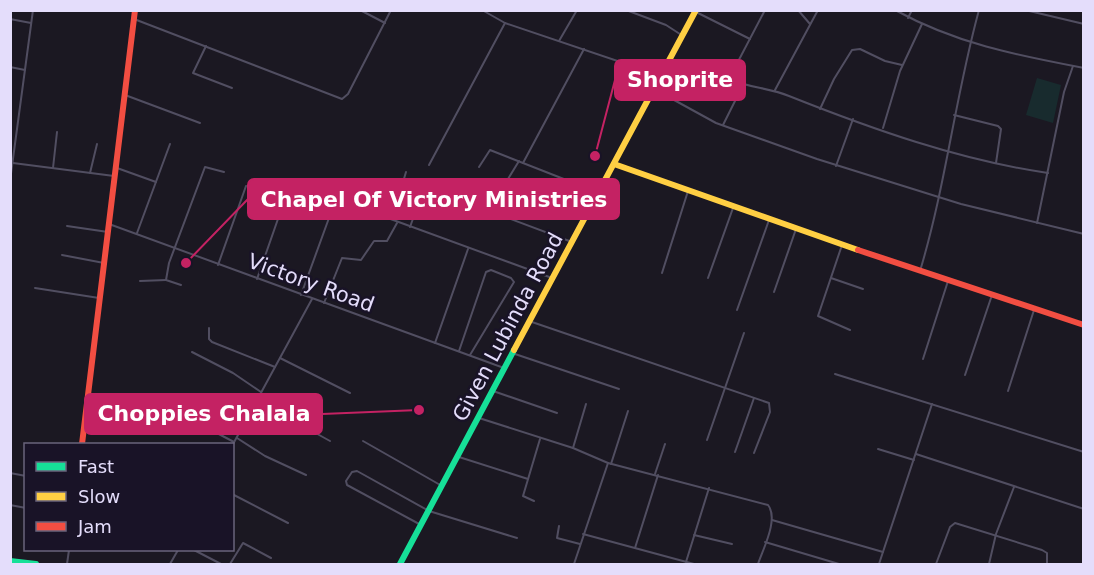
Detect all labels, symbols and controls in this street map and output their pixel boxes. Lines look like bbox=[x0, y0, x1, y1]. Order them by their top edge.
callout: Shoprite bbox=[615, 60, 745, 100]
text: Shoprite bbox=[627, 67, 733, 92]
callout: Chapel Of Victory Ministries bbox=[248, 179, 619, 219]
text: Chapel Of Victory Ministries bbox=[261, 187, 607, 212]
street label: Given Lubinda Road bbox=[448, 229, 568, 425]
street label: Victory Road bbox=[244, 249, 378, 317]
callout: Choppies Chalala bbox=[85, 394, 322, 434]
text: Choppies Chalala bbox=[97, 401, 311, 426]
legend bbox=[24, 443, 234, 551]
text: Fast bbox=[78, 456, 114, 477]
text: Slow bbox=[78, 486, 120, 507]
text: Jam bbox=[77, 516, 112, 537]

